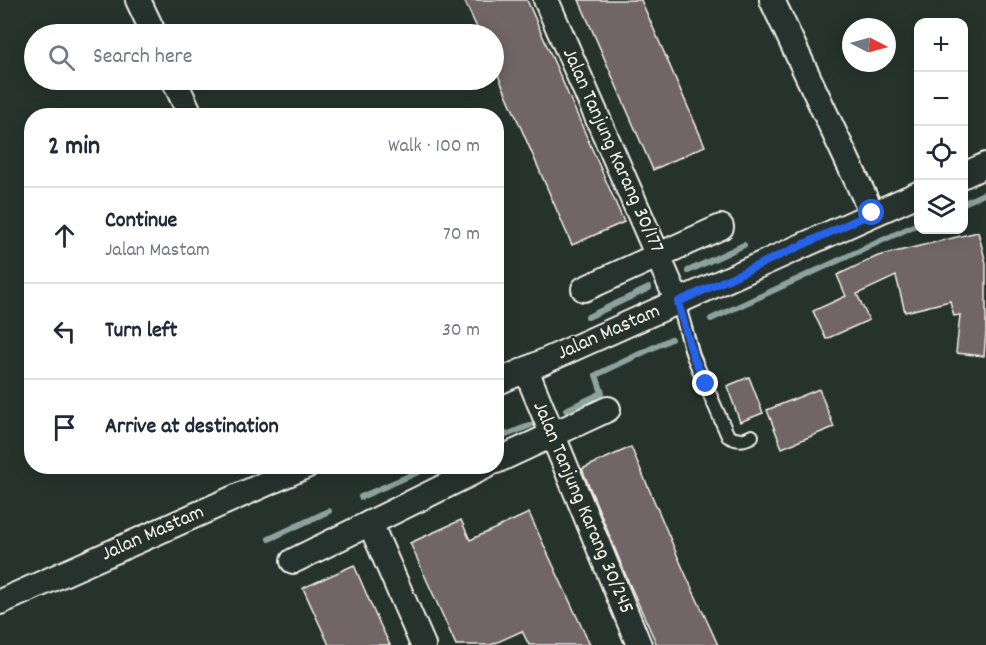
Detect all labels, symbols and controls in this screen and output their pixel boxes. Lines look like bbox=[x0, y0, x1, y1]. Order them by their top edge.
north arrow bbox=[842, 18, 896, 72]
map controls bbox=[914, 18, 968, 234]
button: + bbox=[914, 18, 968, 72]
search box bbox=[24, 24, 504, 90]
icon: search bbox=[45, 41, 78, 74]
text: Search here bbox=[93, 42, 192, 73]
street label: Jalan Tanjung Karang 30/177 bbox=[553, 44, 671, 258]
button: − bbox=[914, 72, 968, 126]
button: locate bbox=[914, 126, 968, 180]
text: 2 min bbox=[48, 129, 100, 166]
text: Walk · 100 m bbox=[388, 133, 480, 161]
button: layers bbox=[914, 180, 968, 234]
route start bbox=[858, 199, 884, 225]
text: Continue bbox=[105, 206, 177, 237]
icon: ahead bbox=[48, 219, 81, 252]
text: 70 m bbox=[443, 221, 480, 249]
text: Jalan Mastam bbox=[105, 237, 210, 265]
street label: Jalan Mastam bbox=[553, 297, 665, 369]
icon: left bbox=[48, 315, 81, 348]
text: Turn left bbox=[105, 316, 177, 347]
text: 30 m bbox=[442, 317, 480, 345]
route end bbox=[692, 370, 718, 396]
street label: Jalan Tanjung Karang 30/245 bbox=[524, 397, 640, 619]
icon: arrive bbox=[48, 411, 81, 444]
text: Arrive at destination bbox=[105, 412, 279, 443]
street label: Jalan Mastam bbox=[97, 498, 209, 570]

